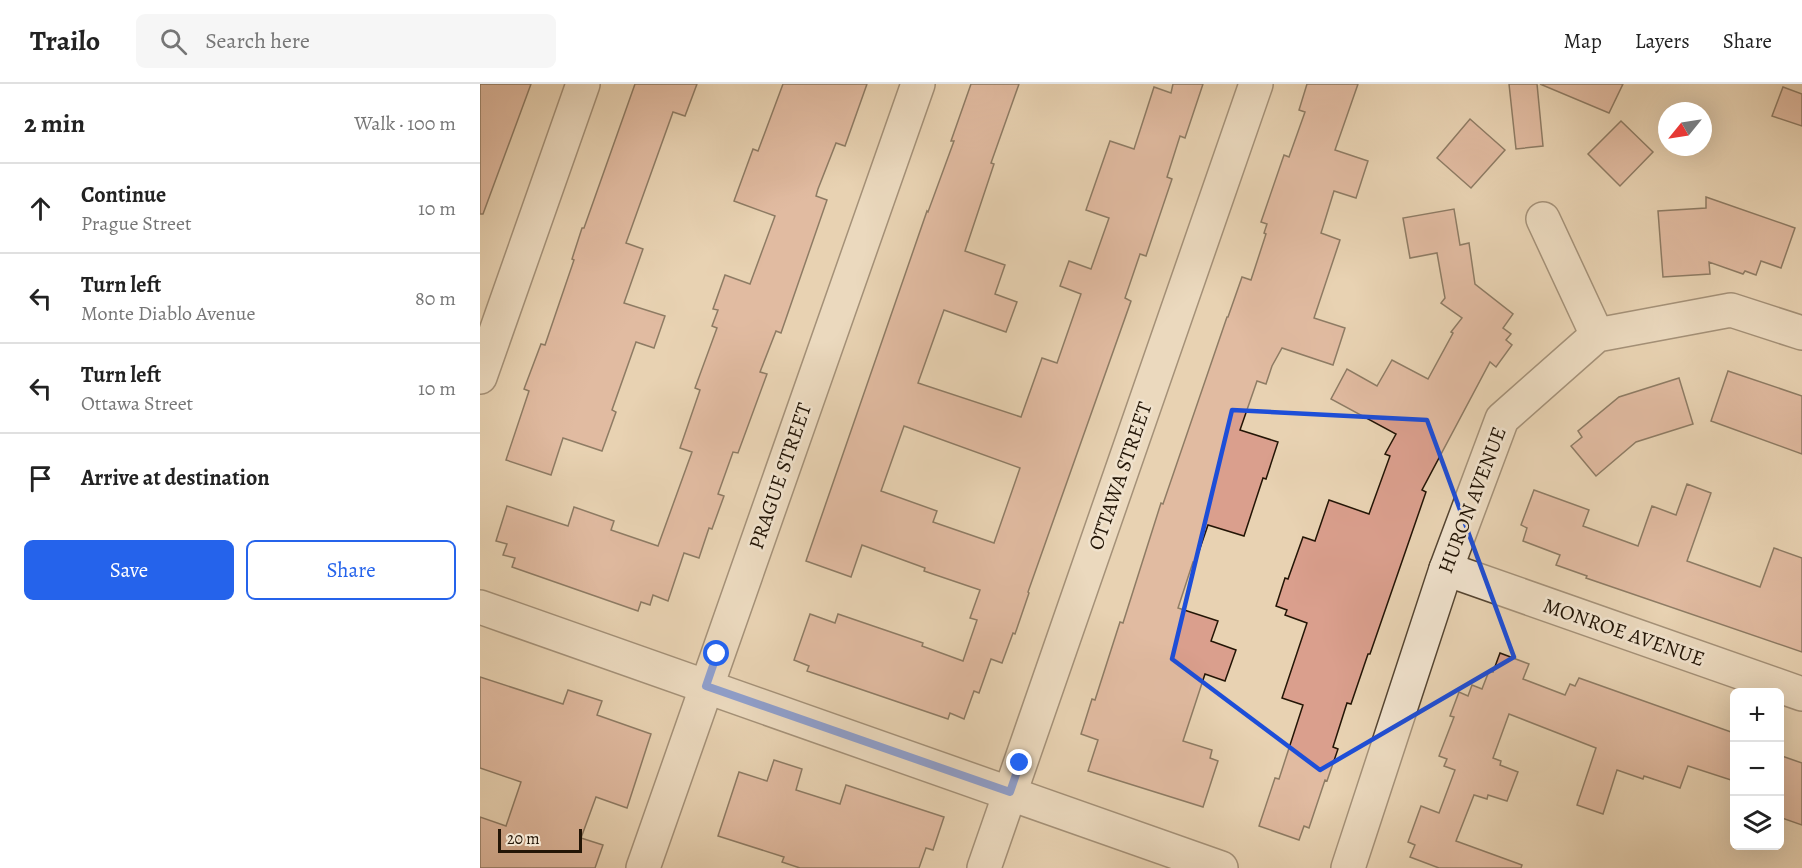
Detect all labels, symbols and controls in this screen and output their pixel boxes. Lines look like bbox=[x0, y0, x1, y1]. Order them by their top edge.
search box bbox=[136, 14, 556, 68]
text: Trailo bbox=[30, 22, 100, 60]
icon: search bbox=[157, 25, 190, 58]
text: Search here bbox=[205, 26, 310, 56]
text: Map bbox=[1563, 27, 1602, 55]
text: Layers bbox=[1635, 27, 1690, 55]
text: Share bbox=[1723, 27, 1772, 55]
north arrow bbox=[1658, 102, 1712, 156]
text: 2 min bbox=[24, 106, 85, 141]
text: Walk · 100 m bbox=[354, 110, 456, 137]
text: Continue bbox=[81, 180, 166, 210]
icon: ahead bbox=[24, 192, 57, 225]
text: 10 m bbox=[418, 195, 456, 222]
text: Prague Street bbox=[81, 210, 192, 237]
text: Turn left bbox=[81, 270, 161, 300]
icon: left bbox=[24, 282, 57, 315]
text: 80 m bbox=[415, 285, 456, 312]
text: Monte Diablo Avenue bbox=[81, 300, 256, 327]
text: Turn left bbox=[81, 360, 161, 390]
icon: left bbox=[24, 372, 57, 405]
text: 10 m bbox=[418, 375, 456, 402]
text: Ottawa Street bbox=[81, 390, 193, 417]
street label: OTTAWA STREET bbox=[1082, 398, 1159, 554]
street label: PRAGUE STREET bbox=[742, 399, 818, 553]
street label: HURON AVENUE bbox=[1431, 423, 1513, 577]
icon: arrive bbox=[24, 462, 57, 495]
text: Arrive at destination bbox=[81, 463, 270, 493]
button: Save bbox=[24, 540, 234, 600]
button: Share bbox=[246, 540, 456, 600]
street label: MONROE AVENUE bbox=[1539, 591, 1709, 673]
route start bbox=[703, 640, 729, 666]
map controls bbox=[1730, 688, 1784, 850]
button: + bbox=[1730, 688, 1784, 742]
button: − bbox=[1730, 742, 1784, 796]
route end bbox=[1006, 749, 1032, 775]
button: layers bbox=[1730, 796, 1784, 850]
scale bar bbox=[498, 826, 582, 854]
text: 20 m bbox=[507, 828, 540, 850]

